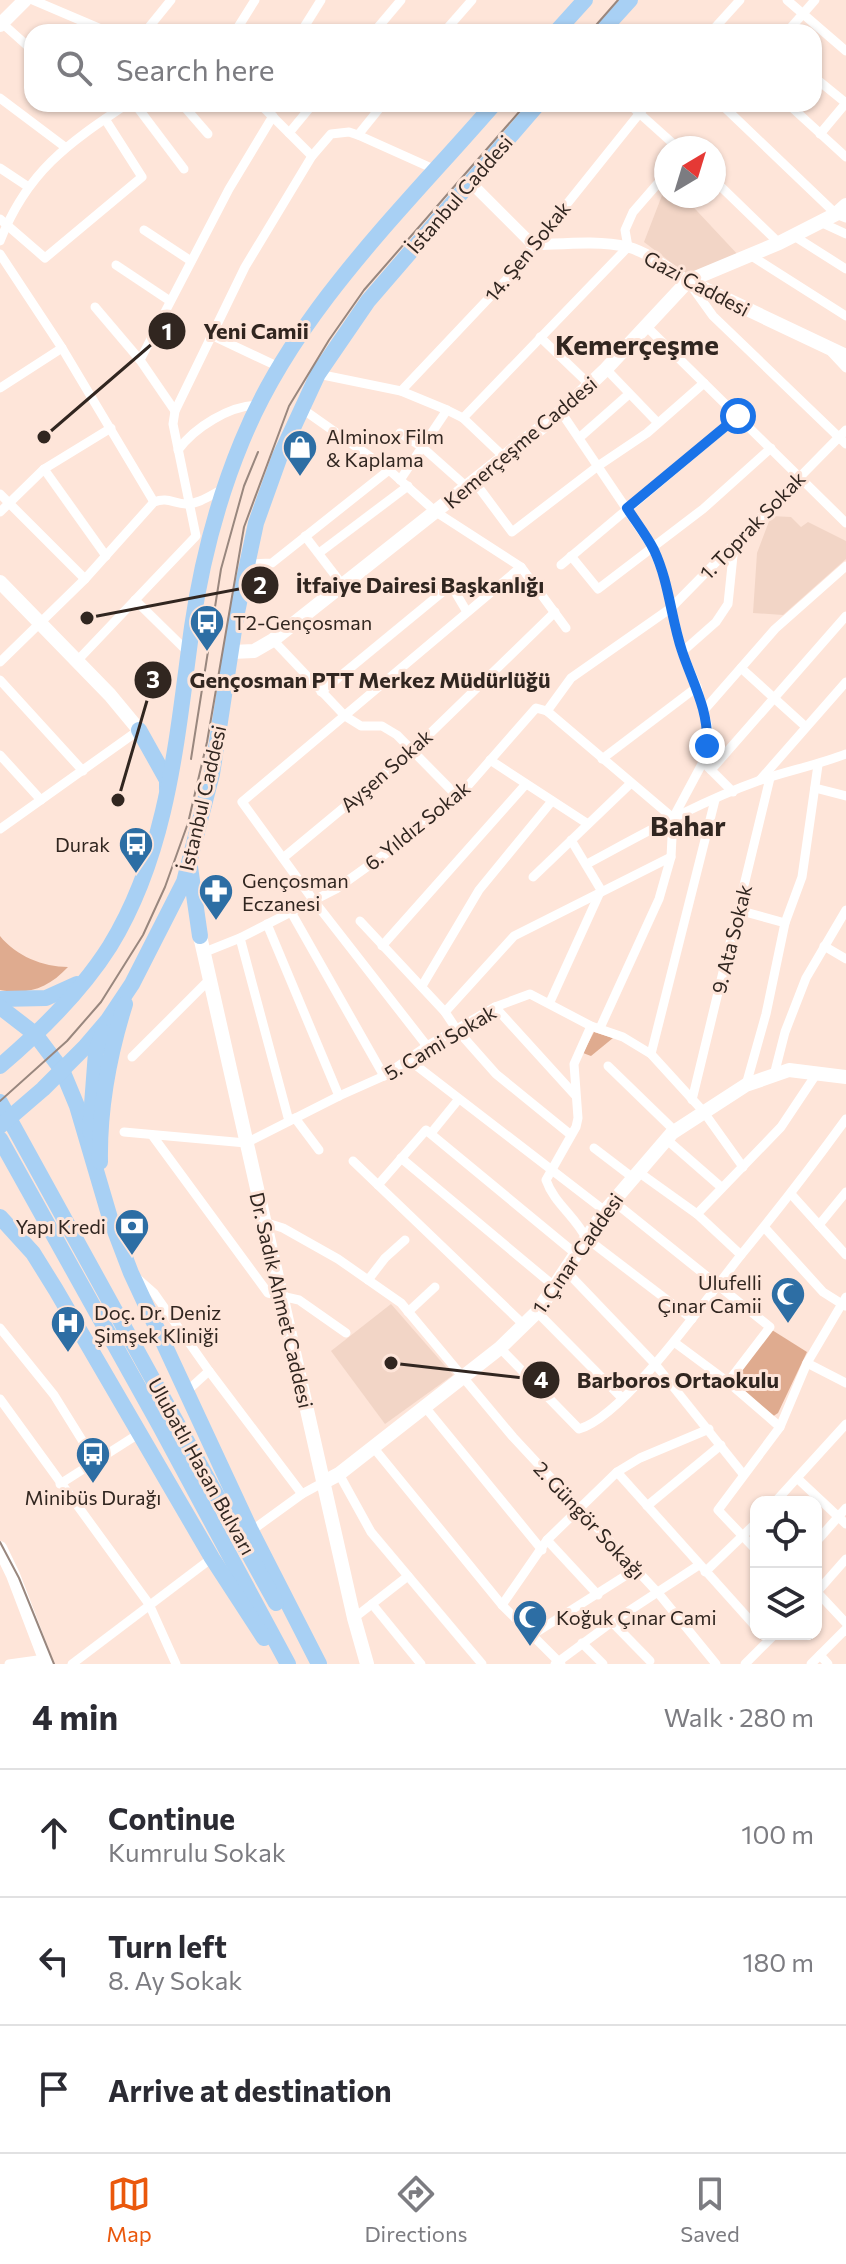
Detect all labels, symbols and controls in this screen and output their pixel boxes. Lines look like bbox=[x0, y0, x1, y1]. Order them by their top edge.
search box bbox=[24, 24, 822, 112]
icon: search bbox=[52, 46, 96, 90]
text: Search here bbox=[116, 50, 275, 87]
street label: İstanbul Caddesi bbox=[401, 130, 517, 258]
north arrow bbox=[654, 136, 726, 208]
street label: 14. Şen Sokak bbox=[479, 196, 575, 306]
street label: Gazi Caddesi bbox=[640, 245, 754, 321]
callout: Yeni Camii bbox=[147, 308, 325, 354]
text: 1 bbox=[162, 316, 172, 345]
text: Yeni Camii bbox=[203, 317, 309, 344]
district label: Kemerçeşme bbox=[555, 327, 719, 361]
street label: Kemerçeşme Caddesi bbox=[439, 371, 601, 513]
route start bbox=[720, 398, 756, 434]
place label: Alminox Film & Kaplama bbox=[326, 424, 444, 471]
shop icon: Alminox Film & Kaplama bbox=[281, 428, 319, 478]
street label: 1. Toprak Sokak bbox=[694, 466, 810, 584]
callout: İtfaiye Dairesi Başkanlığı bbox=[240, 562, 560, 608]
text: 2 bbox=[253, 570, 267, 599]
text: İtfaiye Dairesi Başkanlığı bbox=[296, 571, 544, 598]
bus stop icon: T2-Gençosman bbox=[188, 603, 226, 653]
place label: T2-Gençosman bbox=[233, 610, 372, 634]
callout: Gençosman PTT Merkez Müdürlüğü bbox=[133, 657, 566, 703]
text: 3 bbox=[146, 664, 160, 693]
text: Gençosman PTT Merkez Müdürlüğü bbox=[190, 666, 550, 693]
street label: İstanbul Caddesi bbox=[174, 723, 230, 873]
street label: Ayşen Sokak bbox=[335, 723, 437, 816]
route end bbox=[689, 728, 725, 764]
street label: 6. Yıldız Sokak bbox=[359, 775, 475, 875]
district label: Bahar bbox=[650, 808, 726, 842]
bus stop icon: Durak bbox=[117, 825, 155, 875]
place label: Durak bbox=[55, 832, 110, 856]
place label: Gençosman Eczanesi bbox=[242, 868, 349, 915]
pharmacy icon: Gençosman Eczanesi bbox=[197, 872, 235, 922]
street label: 9. Ata Sokak bbox=[706, 882, 756, 996]
street label: 5. Cami Sokak bbox=[380, 999, 500, 1085]
street label: 1. Çınar Caddesi bbox=[527, 1188, 627, 1318]
street label: Dr. Sadık Ahmet Caddesi bbox=[245, 1190, 319, 1410]
bank icon: Yapı Kredi bbox=[113, 1207, 151, 1257]
place label: Yapı Kredi bbox=[15, 1214, 106, 1238]
place label: Ulufelli Çınar Camii bbox=[658, 1270, 762, 1317]
mosque icon: Ulufelli Çınar Camii bbox=[769, 1275, 807, 1325]
place label: Doç. Dr. Deniz Şimşek Kliniği bbox=[94, 1300, 221, 1347]
hospital icon: Doç. Dr. Deniz Şimşek Kliniği bbox=[49, 1304, 87, 1354]
callout: Barboros Ortaokulu bbox=[521, 1357, 795, 1403]
text: 4 bbox=[534, 1364, 549, 1393]
text: Barboros Ortaokulu bbox=[577, 1366, 779, 1393]
street label: Ulubatlı Hasan Bulvarı bbox=[143, 1373, 261, 1559]
bus stop icon: Minibüs Durağı bbox=[74, 1435, 112, 1485]
street label: 2. Güngör Sokağı bbox=[529, 1456, 651, 1584]
place label: Minibüs Durağı bbox=[25, 1485, 161, 1509]
map controls bbox=[750, 1496, 822, 1640]
button: locate bbox=[750, 1496, 822, 1568]
button: layers bbox=[750, 1568, 822, 1640]
mosque icon: Koğuk Çınar Cami bbox=[511, 1598, 549, 1648]
place label: Koğuk Çınar Cami bbox=[556, 1605, 717, 1629]
text: 4 min bbox=[32, 1695, 118, 1737]
text: Walk · 280 m bbox=[664, 1701, 814, 1732]
text: Continue bbox=[108, 1799, 235, 1836]
icon: ahead bbox=[32, 1811, 76, 1855]
text: 100 m bbox=[741, 1818, 814, 1849]
text: Kumrulu Sokak bbox=[108, 1836, 286, 1867]
text: Turn left bbox=[108, 1927, 227, 1964]
icon: left bbox=[32, 1939, 76, 1983]
text: 180 m bbox=[742, 1946, 814, 1977]
text: 8. Ay Sokak bbox=[108, 1964, 242, 1995]
icon: arrive bbox=[32, 2067, 76, 2111]
text: Arrive at destination bbox=[108, 2071, 392, 2108]
tab: Map bbox=[106, 2172, 152, 2247]
tab: Directions bbox=[364, 2172, 468, 2247]
tab: Saved bbox=[680, 2172, 740, 2247]

